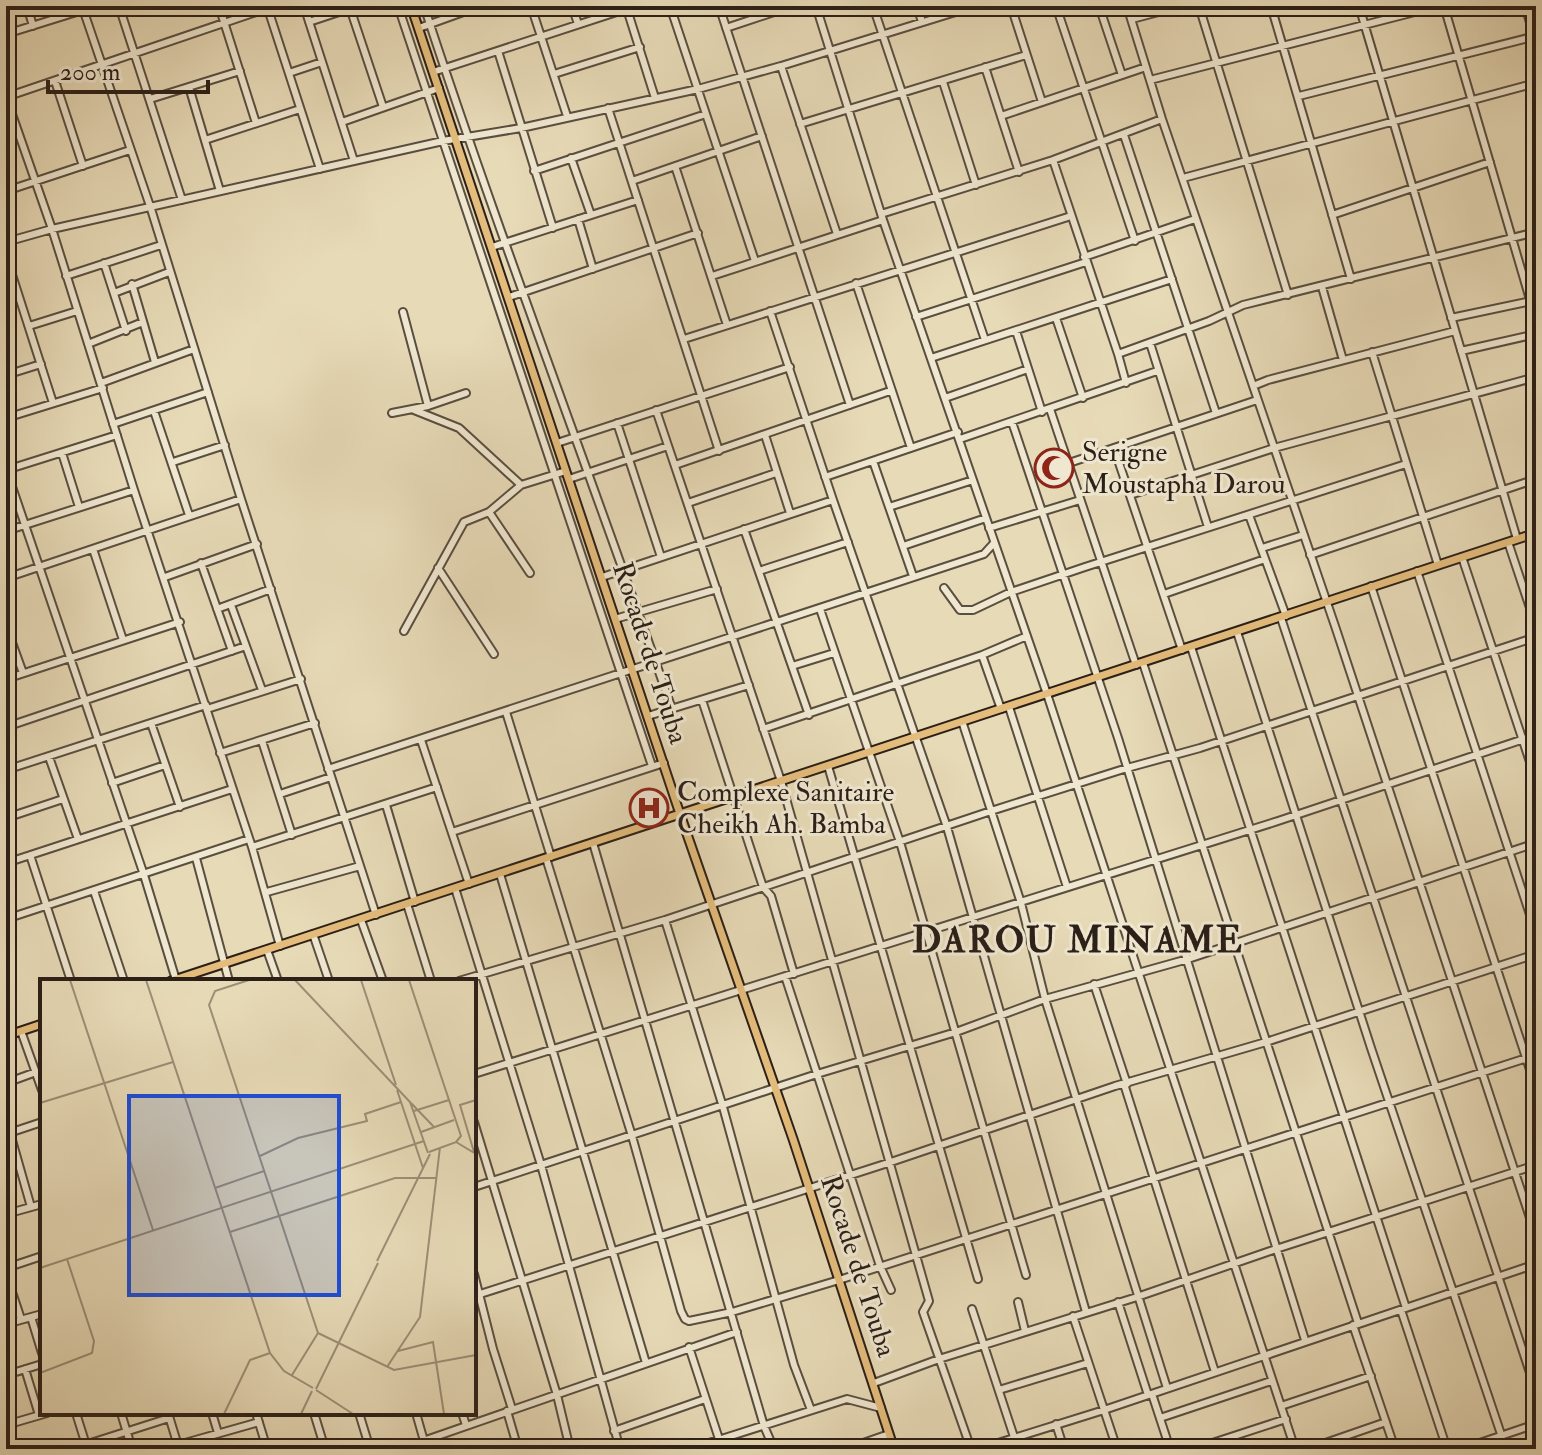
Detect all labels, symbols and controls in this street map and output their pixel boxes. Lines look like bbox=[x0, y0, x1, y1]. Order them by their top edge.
scale bar bbox=[48, 44, 208, 94]
text: 200 m bbox=[60, 57, 121, 88]
place label: Serigne Moustapha Darou bbox=[1082, 435, 1285, 502]
mosque icon: Serigne Moustapha Darou bbox=[1033, 447, 1075, 489]
street label: Rocade de Touba bbox=[604, 558, 696, 749]
place label: Complexe Sanitaire Cheikh Ah. Bamba bbox=[677, 775, 894, 842]
hospital icon: Complexe Sanitaire Cheikh Ah. Bamba bbox=[628, 787, 670, 829]
district label: DAROU MINAME bbox=[912, 918, 1244, 963]
inset map bbox=[40, 979, 476, 1415]
street label: Rocade de Touba bbox=[812, 1171, 904, 1362]

